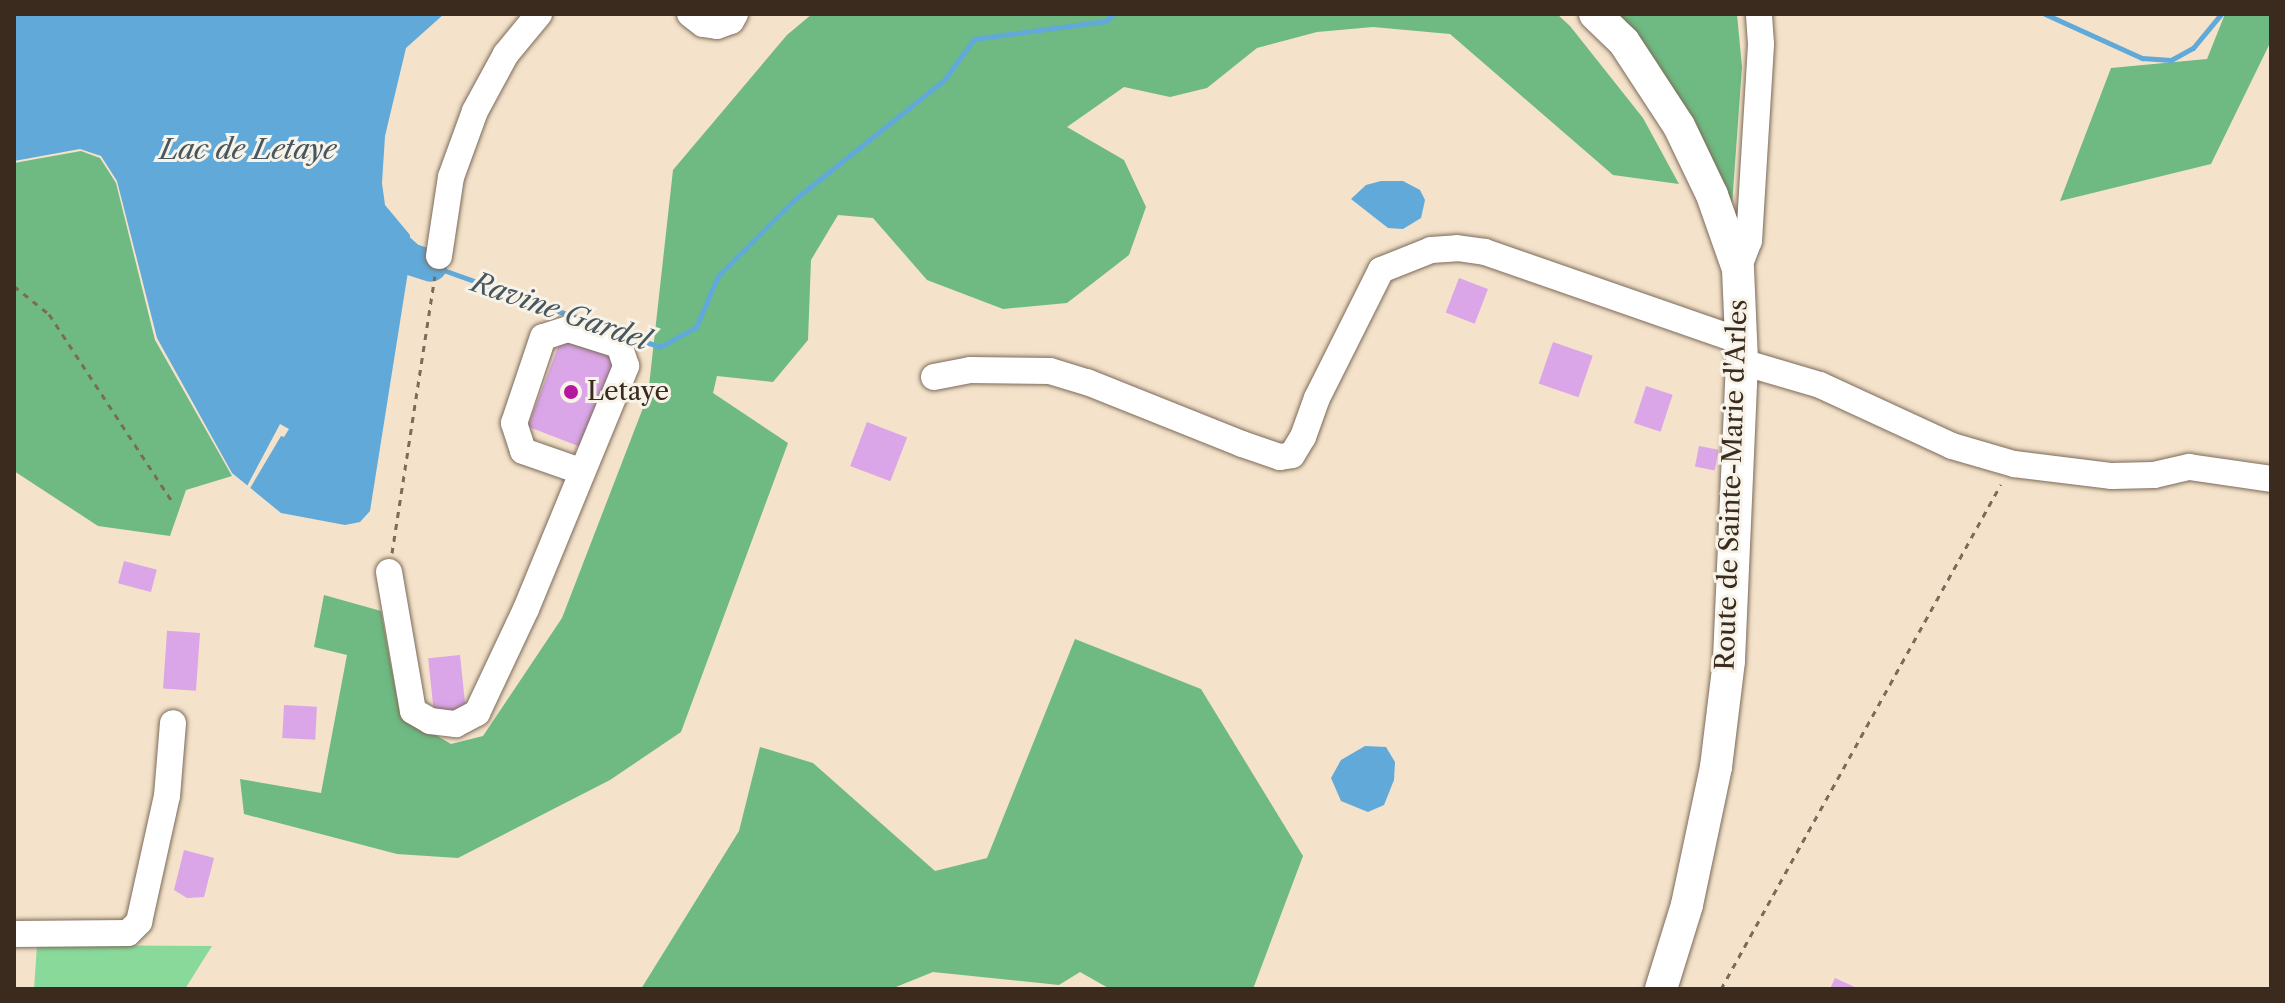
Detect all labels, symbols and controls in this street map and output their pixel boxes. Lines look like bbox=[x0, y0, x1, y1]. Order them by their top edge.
water label: Lac de Letaye bbox=[160, 132, 336, 166]
water label: Ravine Gardel bbox=[467, 265, 655, 357]
street label: Route de Sainte-Marie d'Arles bbox=[1710, 299, 1754, 671]
place label: Letaye bbox=[587, 376, 669, 408]
marker: Letaye bbox=[562, 383, 580, 401]

